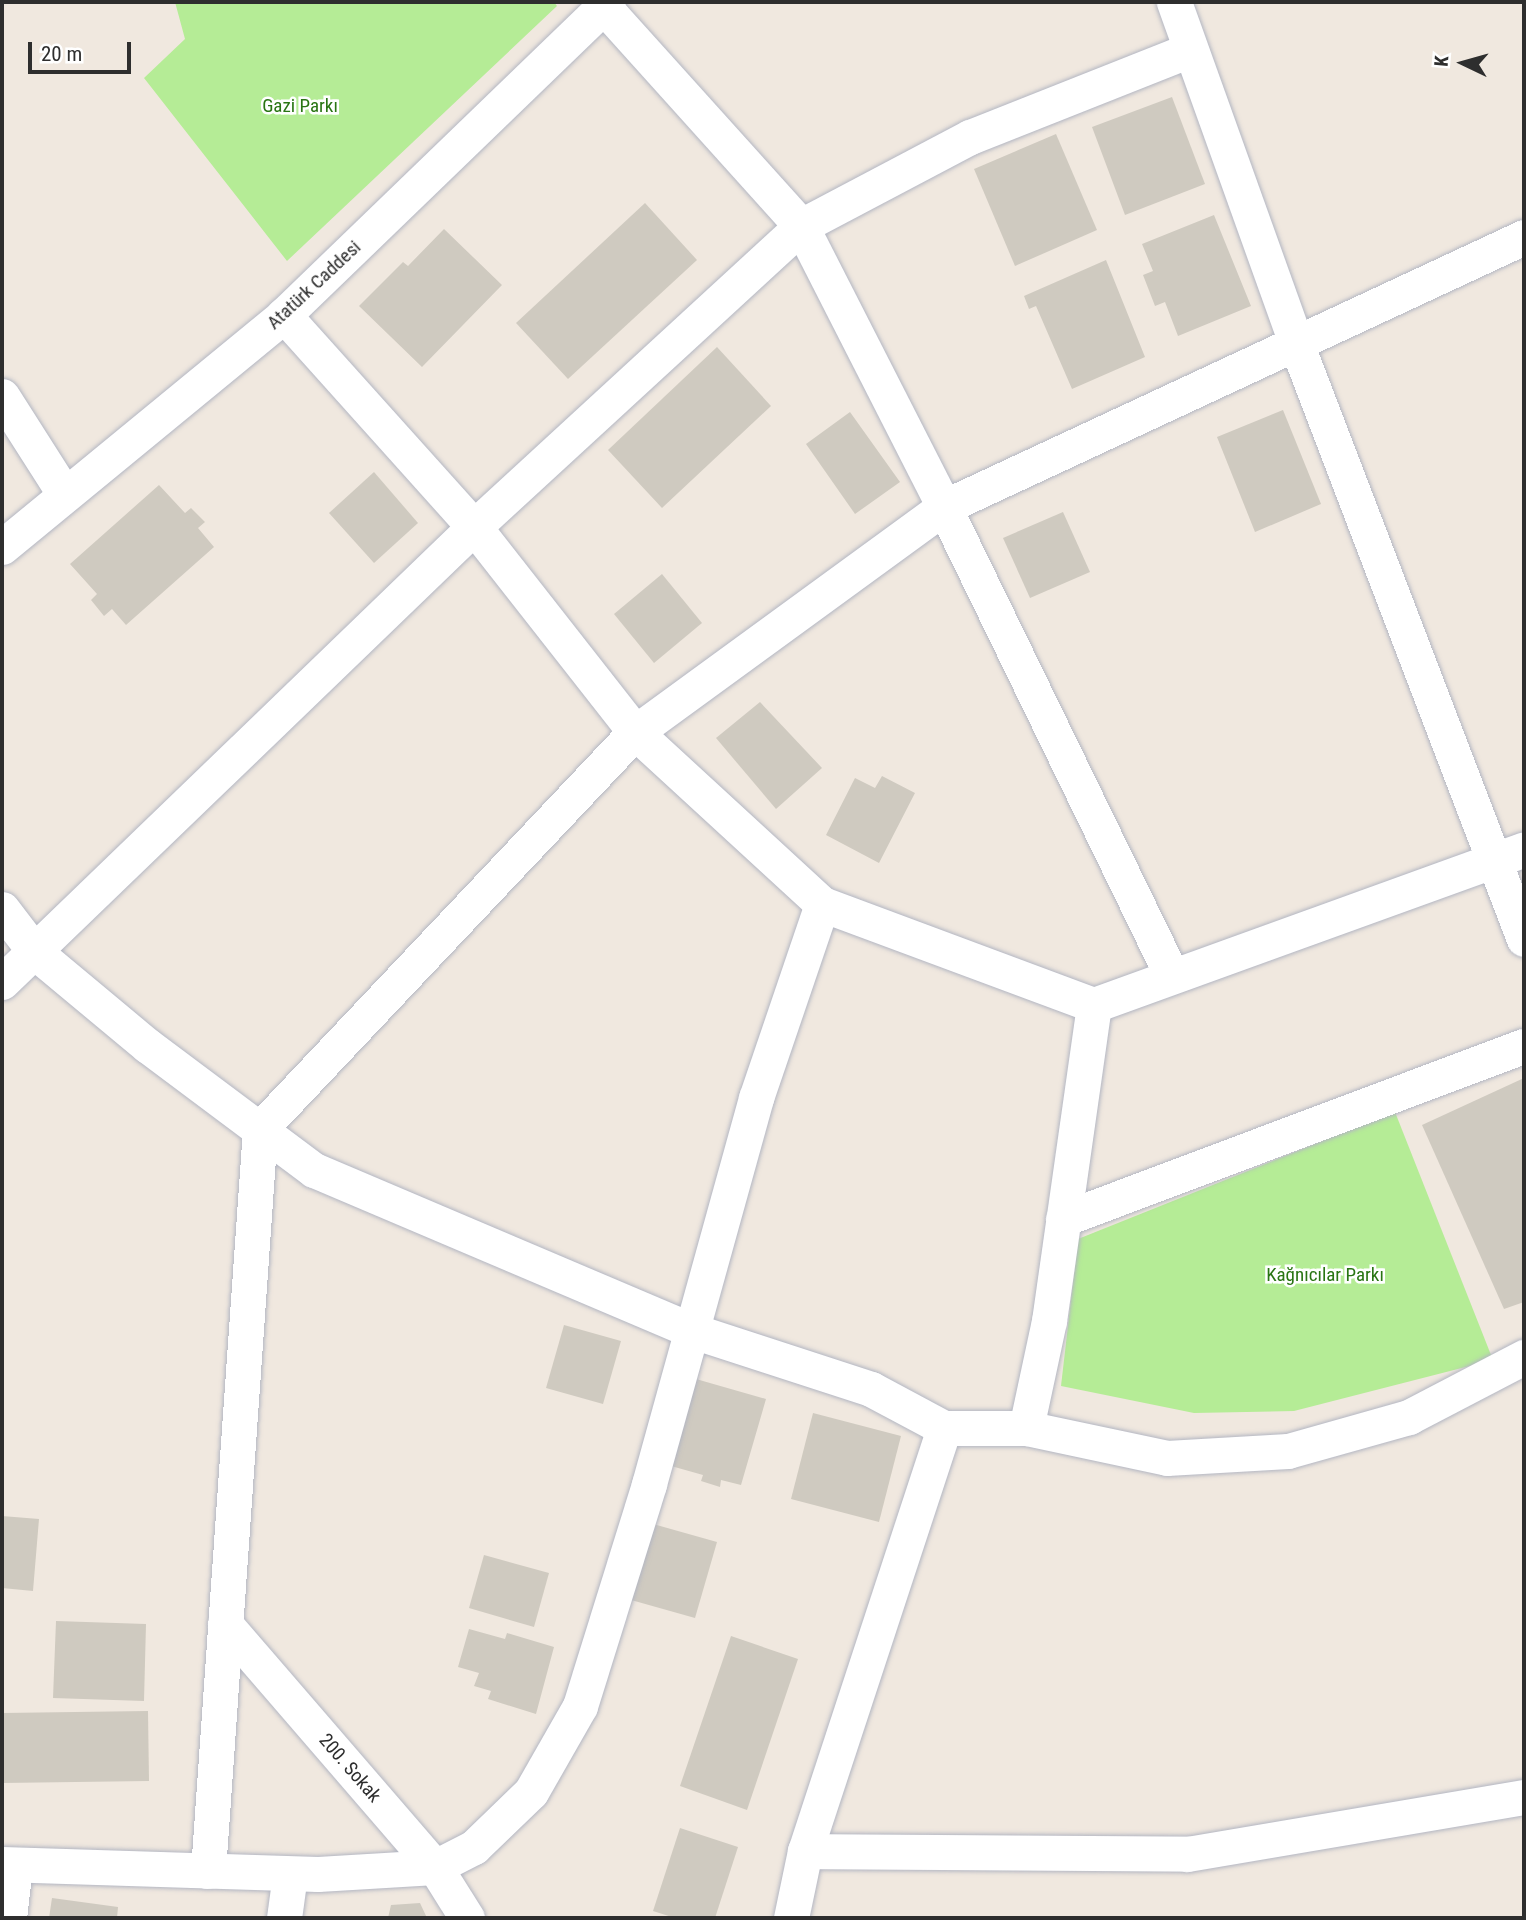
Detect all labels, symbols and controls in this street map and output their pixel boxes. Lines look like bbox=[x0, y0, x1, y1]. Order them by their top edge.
scale bar bbox=[32, 28, 135, 72]
north arrow bbox=[1428, 28, 1498, 98]
text: 20 m bbox=[41, 42, 82, 66]
text: K bbox=[1430, 55, 1453, 67]
park label: Gazi Parkı bbox=[262, 95, 338, 117]
street label: Atatürk Caddesi bbox=[262, 236, 366, 334]
park label: Kağnıcılar Parkı bbox=[1266, 1264, 1384, 1286]
street label: 200. Sokak bbox=[314, 1729, 386, 1807]

